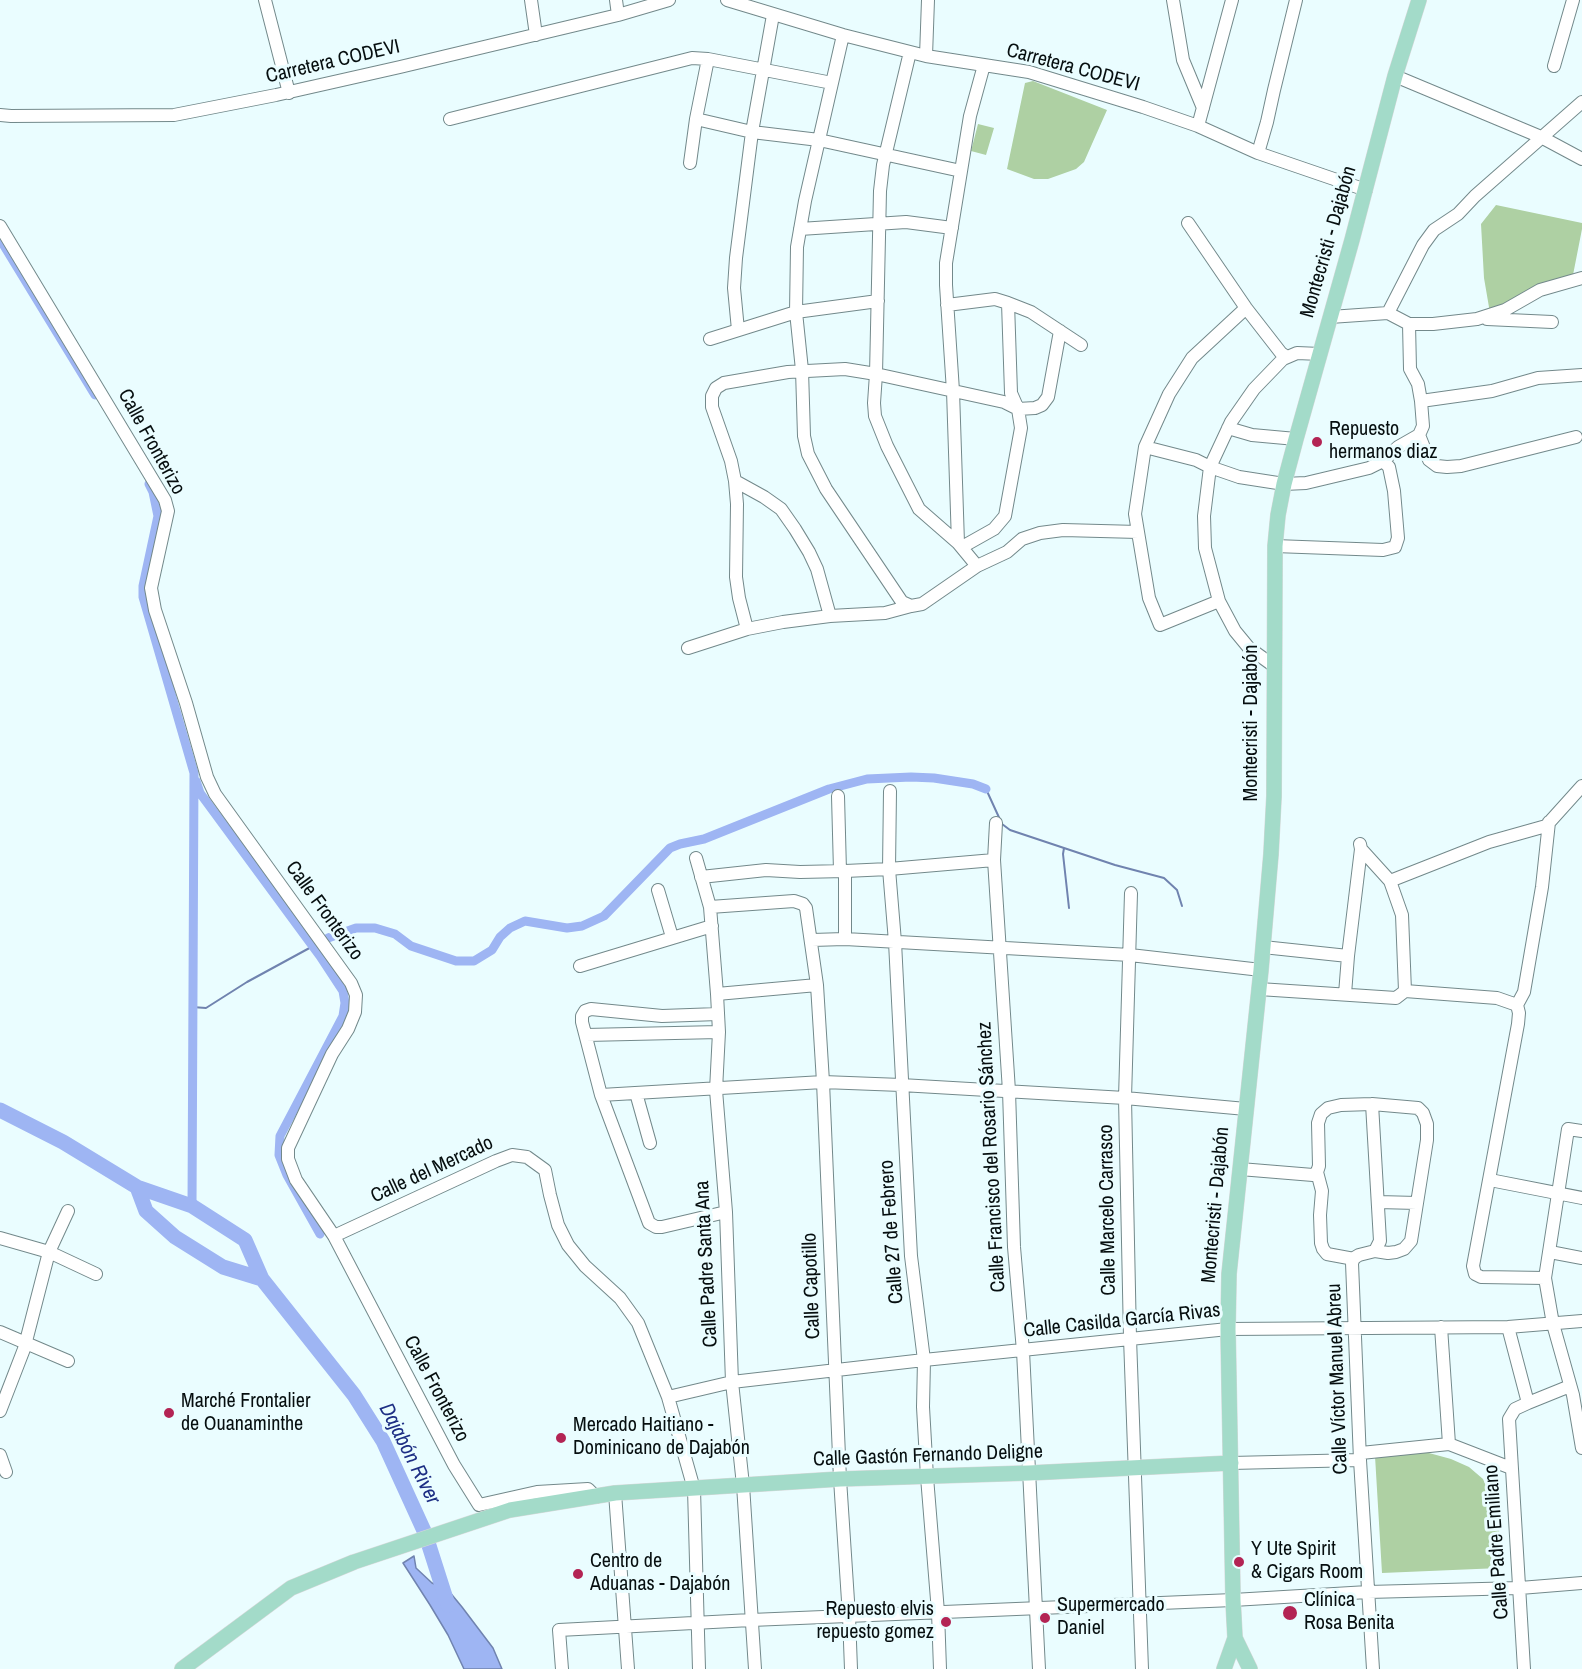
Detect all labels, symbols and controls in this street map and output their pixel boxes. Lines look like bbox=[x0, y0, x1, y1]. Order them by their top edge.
street label: Carretera CODEVI bbox=[264, 35, 402, 89]
street label: Carretera CODEVI bbox=[1004, 39, 1142, 97]
street label: Montecristi - Dajabón bbox=[1296, 163, 1362, 321]
street label: Calle Fronterizo bbox=[112, 385, 190, 499]
place label: Repuesto hermanos diaz bbox=[1329, 418, 1437, 465]
marker: Repuesto hermanos diaz bbox=[1310, 435, 1324, 449]
street label: Montecristi - Dajabón bbox=[1240, 645, 1264, 801]
street label: Calle Fronterizo bbox=[280, 857, 368, 965]
street label: Calle Francisco del Rosario Sánchez bbox=[973, 1021, 1011, 1293]
street label: Calle Marcelo Carrasco bbox=[1095, 1124, 1121, 1296]
street label: Montecristi - Dajabón bbox=[1197, 1126, 1235, 1284]
street label: Calle del Mercado bbox=[367, 1131, 497, 1209]
street label: Calle 27 de Febrero bbox=[875, 1159, 909, 1305]
street label: Calle Padre Santa Ana bbox=[691, 1180, 723, 1348]
street label: Calle Capotillo bbox=[798, 1232, 826, 1340]
street label: Calle Víctor Manuel Abreu bbox=[1323, 1283, 1353, 1475]
street label: Calle Casilda García Rivas bbox=[1022, 1299, 1222, 1343]
street label: Calle Fronterizo bbox=[398, 1332, 474, 1446]
place label: Marché Frontalier de Ouanaminthe bbox=[181, 1390, 310, 1437]
water label: Dajabón River bbox=[373, 1399, 445, 1509]
marker: Marché Frontalier de Ouanaminthe bbox=[162, 1406, 176, 1420]
place label: Mercado Haitiano - Dominicano de Dajabón bbox=[573, 1414, 750, 1461]
marker: Mercado Haitiano - Dominicano de Dajabón bbox=[554, 1431, 568, 1445]
street label: Calle Gastón Fernando Deligne bbox=[813, 1440, 1043, 1472]
street label: Calle Padre Emiliano bbox=[1480, 1464, 1514, 1620]
place label: Y Ute Spirit & Cigars Room bbox=[1251, 1538, 1363, 1585]
place label: Centro de Aduanas - Dajabón bbox=[590, 1550, 730, 1597]
marker: Y Ute Spirit & Cigars Room bbox=[1232, 1555, 1246, 1569]
marker: Centro de Aduanas - Dajabón bbox=[571, 1567, 585, 1581]
place label: Clínica Rosa Benita bbox=[1304, 1589, 1394, 1636]
place label: Supermercado Daniel bbox=[1057, 1594, 1165, 1641]
place label: Repuesto elvis repuesto gomez bbox=[816, 1598, 934, 1645]
marker: Clínica Rosa Benita bbox=[1281, 1604, 1299, 1622]
marker: Supermercado Daniel bbox=[1038, 1611, 1052, 1625]
marker: Repuesto elvis repuesto gomez bbox=[939, 1615, 953, 1629]

